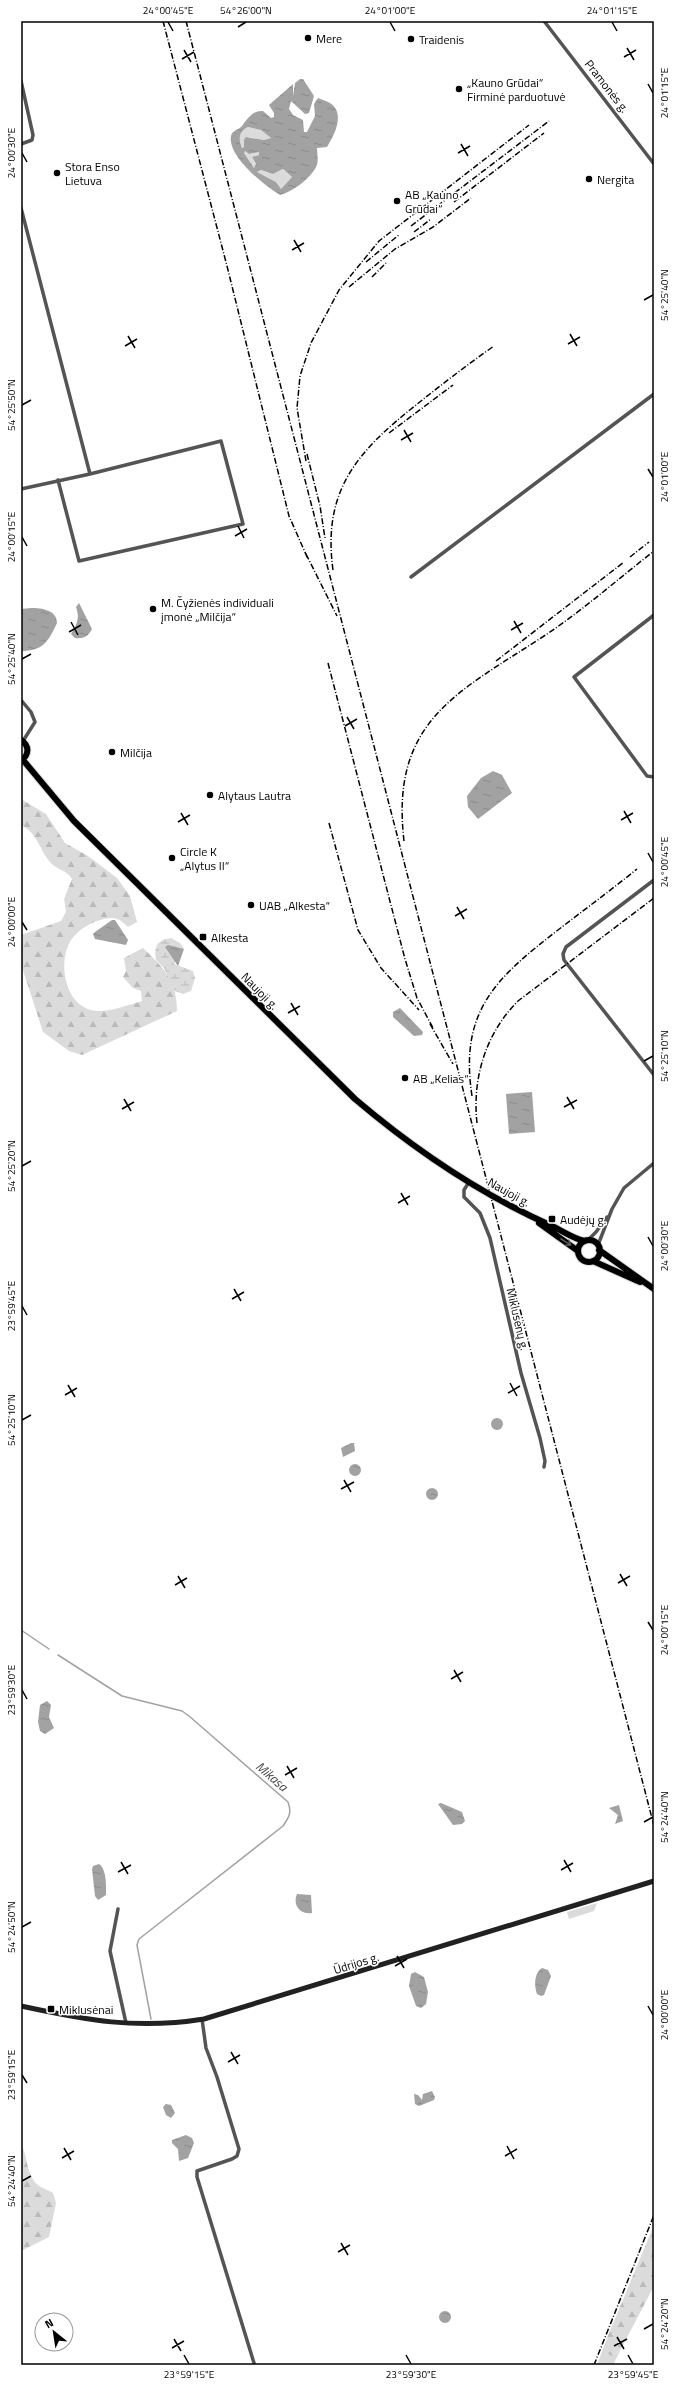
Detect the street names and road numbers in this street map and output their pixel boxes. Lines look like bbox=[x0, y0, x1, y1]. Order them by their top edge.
street label: Pramonės g. bbox=[580, 55, 634, 117]
street label: Naujoji g. bbox=[237, 968, 283, 1014]
street label: Naujoji g. bbox=[484, 1173, 534, 1211]
street label: Miklusėnų g. bbox=[502, 1286, 534, 1352]
street label: Ūdrijos g. bbox=[331, 1947, 381, 1979]

